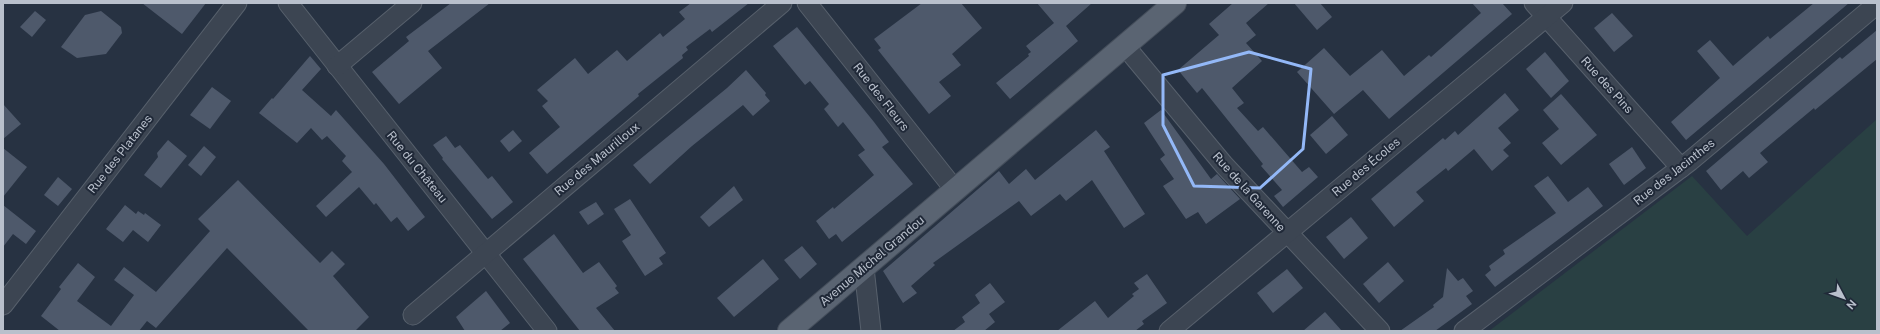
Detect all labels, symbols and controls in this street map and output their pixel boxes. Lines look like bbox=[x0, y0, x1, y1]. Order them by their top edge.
street label: Rue des Pins bbox=[1578, 54, 1636, 116]
street label: Rue des Fleurs bbox=[850, 60, 912, 134]
street label: Rue des Platanes bbox=[85, 112, 155, 196]
street label: Rue des Maurilloux bbox=[552, 119, 643, 199]
street label: Rue du Château bbox=[384, 128, 450, 206]
street label: Rue des Écoles bbox=[1329, 135, 1403, 199]
street label: Rue des Jacinthes bbox=[1631, 136, 1717, 208]
street label: Rue de la Garenne bbox=[1210, 149, 1288, 235]
street label: Avenue Michel Grandou bbox=[817, 213, 927, 309]
north arrow bbox=[1824, 278, 1864, 318]
text: N bbox=[1844, 297, 1859, 312]

